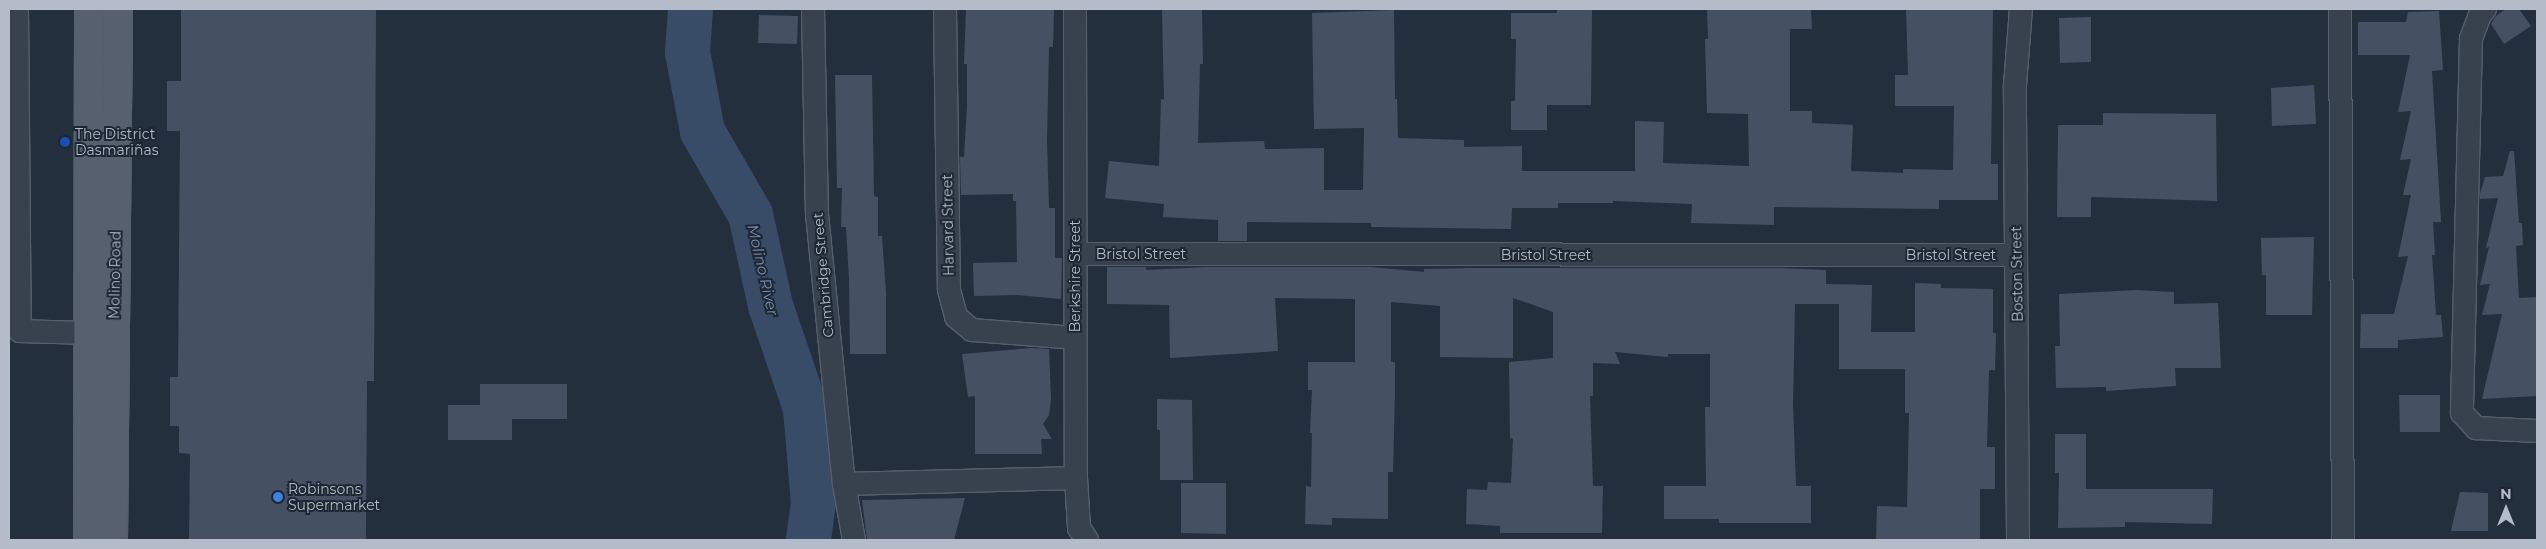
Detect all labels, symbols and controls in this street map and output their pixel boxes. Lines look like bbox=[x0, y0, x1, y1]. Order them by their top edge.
place label: The District Dasmariñas bbox=[75, 126, 159, 158]
marker: The District Dasmariñas bbox=[59, 136, 71, 148]
street label: Harvard Street bbox=[939, 174, 957, 276]
street label: Cambridge Street bbox=[809, 212, 837, 338]
street label: Berkshire Street bbox=[1067, 220, 1083, 332]
water label: Molino River bbox=[744, 223, 782, 317]
street label: Boston Street bbox=[2008, 226, 2026, 322]
street label: Molino Road bbox=[106, 231, 124, 319]
street label: Bristol Street bbox=[1096, 246, 1186, 262]
street label: Bristol Street bbox=[1501, 247, 1591, 263]
street label: Bristol Street bbox=[1906, 247, 1996, 263]
place label: Robinsons Supermarket bbox=[288, 481, 380, 514]
north arrow bbox=[2481, 484, 2531, 534]
text: N bbox=[2500, 485, 2512, 503]
marker: Robinsons Supermarket bbox=[272, 491, 284, 503]

